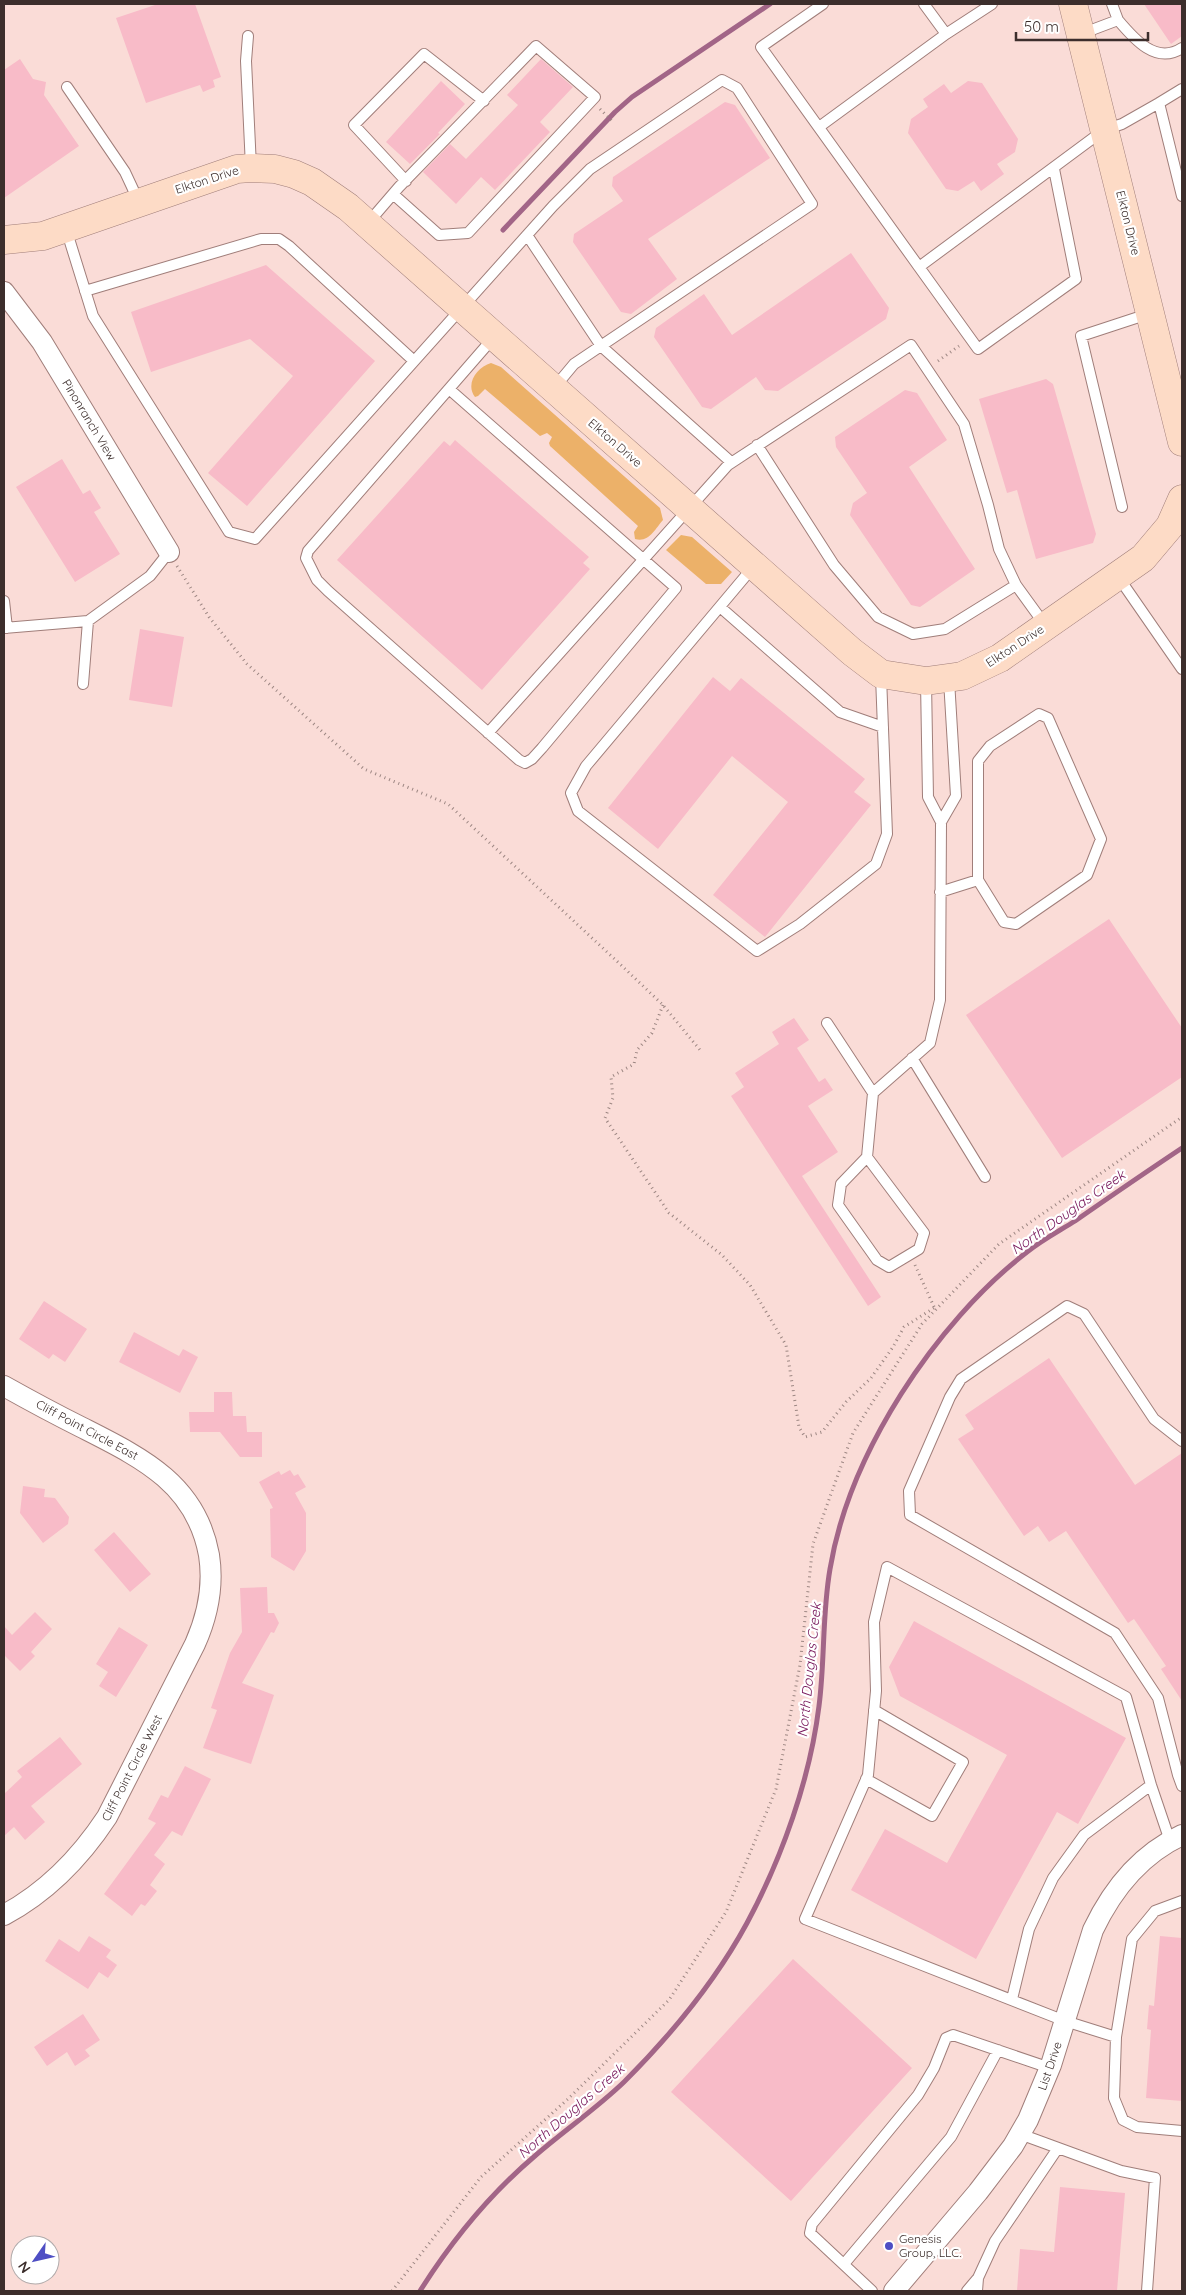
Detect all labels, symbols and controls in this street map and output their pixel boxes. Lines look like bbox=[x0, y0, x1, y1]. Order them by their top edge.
scale bar bbox=[1016, 10, 1148, 42]
text: 50 m bbox=[1024, 17, 1059, 36]
street label: Elkton Drive bbox=[173, 162, 241, 197]
street label: Elkton Drive bbox=[1113, 189, 1144, 257]
street label: Pinonranch View bbox=[59, 376, 120, 463]
street label: Elkton Drive bbox=[585, 415, 645, 470]
street label: Elkton Drive bbox=[983, 621, 1047, 670]
water label: North Douglas Creek bbox=[1007, 1165, 1130, 1258]
street label: Cliff Point Circle East bbox=[34, 1396, 141, 1463]
water label: North Douglas Creek bbox=[793, 1600, 825, 1738]
street label: Cliff Point Circle West bbox=[98, 1712, 165, 1824]
street label: List Drive bbox=[1034, 2039, 1065, 2092]
water label: North Douglas Creek bbox=[514, 2059, 629, 2162]
place label: Genesis Group, LLC. bbox=[899, 2231, 961, 2260]
north arrow bbox=[10, 2235, 60, 2285]
marker: Genesis Group, LLC. bbox=[883, 2240, 895, 2252]
text: N bbox=[14, 2258, 35, 2277]

